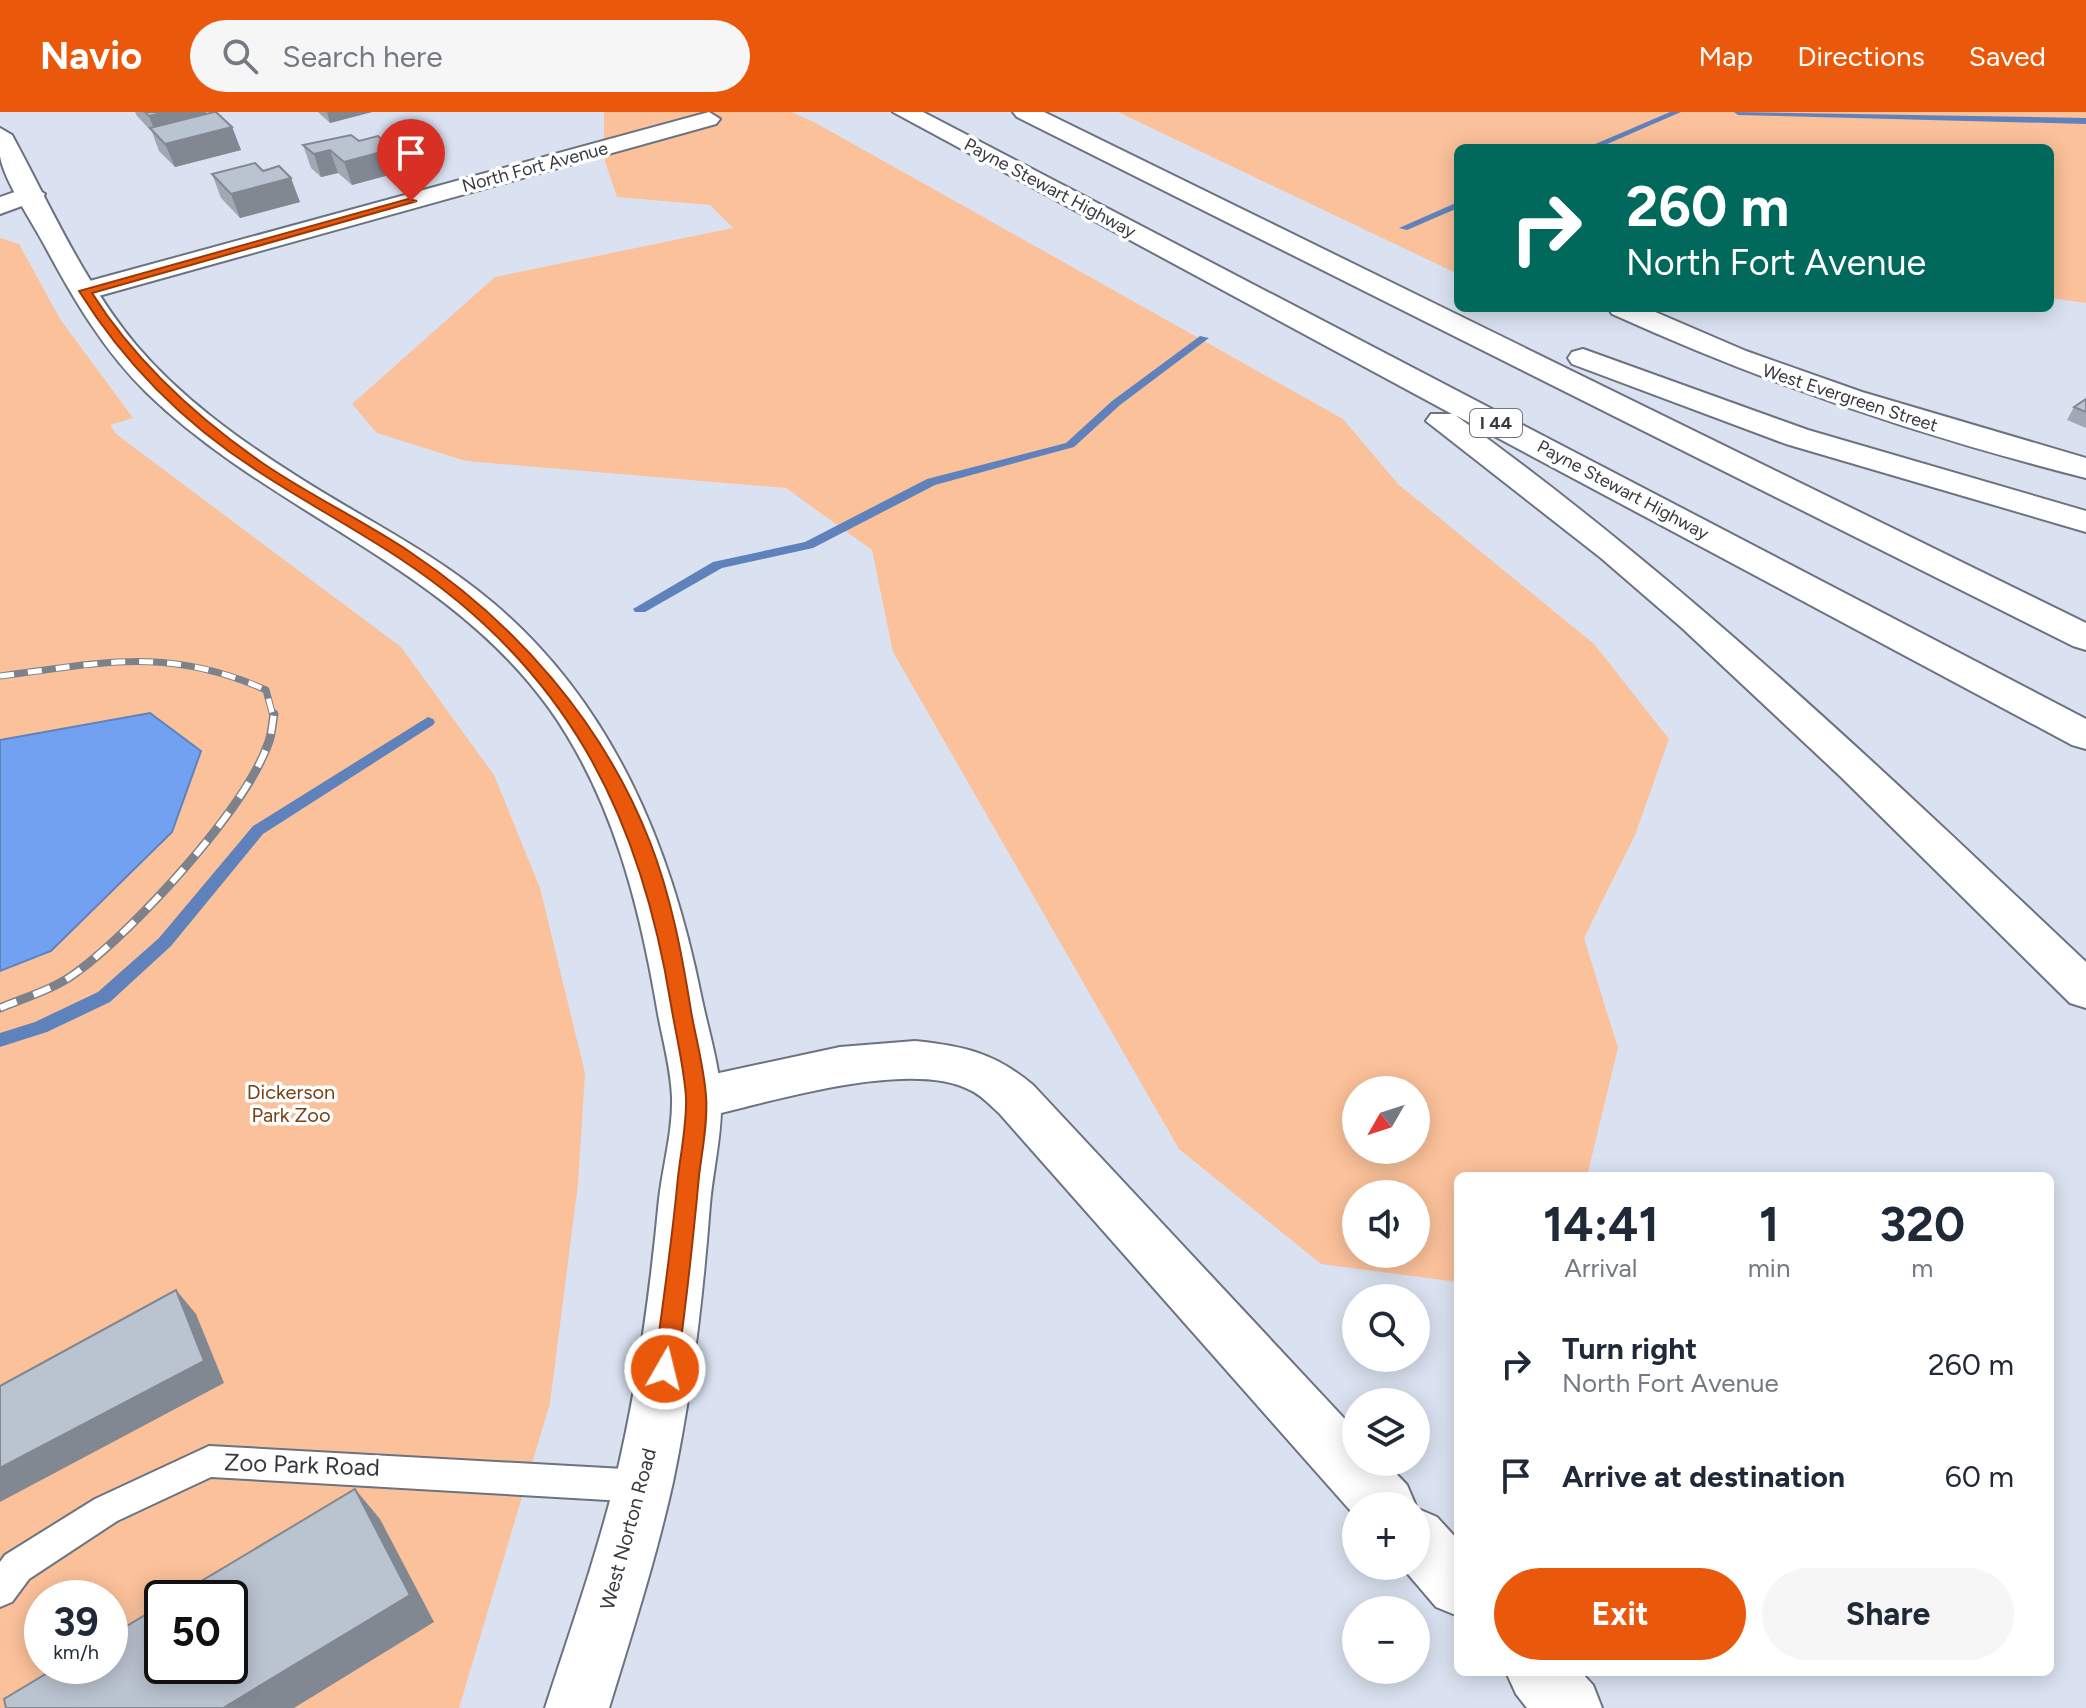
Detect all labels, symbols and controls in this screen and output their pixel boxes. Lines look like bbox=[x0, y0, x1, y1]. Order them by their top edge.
search box bbox=[190, 20, 750, 92]
text: Navio bbox=[40, 33, 142, 79]
icon: search bbox=[218, 34, 262, 78]
text: Search here bbox=[282, 38, 443, 75]
text: Map bbox=[1699, 39, 1753, 73]
text: Directions bbox=[1797, 39, 1925, 73]
text: Saved bbox=[1969, 39, 2046, 73]
pin bbox=[377, 119, 445, 201]
icon: arrive bbox=[389, 131, 433, 175]
street label: Payne Stewart Highway bbox=[960, 133, 1140, 243]
street label: North Fort Avenue bbox=[460, 137, 610, 197]
text: 260 m bbox=[1626, 173, 1789, 240]
icon: right bbox=[1494, 176, 1598, 280]
text: North Fort Avenue bbox=[1626, 241, 1926, 284]
street label: West Evergreen Street bbox=[1760, 359, 1941, 437]
road number: I 44 bbox=[1470, 409, 1522, 437]
street label: Payne Stewart Highway bbox=[1533, 435, 1713, 545]
north arrow bbox=[1342, 1076, 1430, 1164]
map controls bbox=[1342, 1076, 1430, 1684]
park label: Dickerson Park Zoo bbox=[247, 1080, 335, 1127]
button: sound bbox=[1342, 1180, 1430, 1268]
text: 14:41 bbox=[1543, 1195, 1659, 1253]
text: 1 bbox=[1759, 1195, 1779, 1253]
text: 320 bbox=[1879, 1195, 1965, 1253]
text: Arrival bbox=[1564, 1252, 1638, 1284]
text: min bbox=[1748, 1252, 1790, 1284]
text: m bbox=[1911, 1252, 1933, 1284]
button: search bbox=[1342, 1284, 1430, 1372]
position arrow bbox=[623, 1327, 707, 1411]
text: Turn right bbox=[1562, 1330, 1697, 1367]
icon: right bbox=[1494, 1342, 1538, 1386]
text: 260 m bbox=[1928, 1346, 2014, 1383]
text: North Fort Avenue bbox=[1562, 1367, 1779, 1399]
button: layers bbox=[1342, 1388, 1430, 1476]
street label: West Norton Road bbox=[595, 1446, 661, 1612]
street label: Zoo Park Road bbox=[224, 1447, 380, 1482]
icon: arrive bbox=[1494, 1454, 1538, 1498]
text: Arrive at destination bbox=[1562, 1458, 1845, 1495]
text: 60 m bbox=[1945, 1458, 2014, 1495]
button: + bbox=[1342, 1492, 1430, 1580]
button: Exit bbox=[1494, 1568, 1746, 1660]
button: Share bbox=[1762, 1568, 2014, 1660]
speed limit sign: 50 bbox=[144, 1580, 248, 1684]
button: − bbox=[1342, 1596, 1430, 1684]
text: 39 bbox=[53, 1598, 99, 1646]
text: km/h bbox=[53, 1640, 99, 1664]

